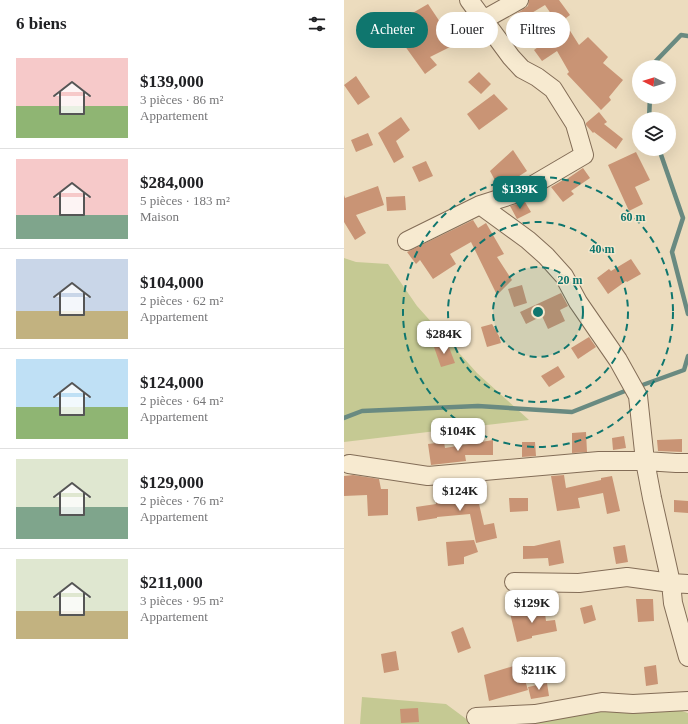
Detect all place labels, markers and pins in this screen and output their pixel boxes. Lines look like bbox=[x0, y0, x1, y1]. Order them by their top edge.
pin: $139K bbox=[492, 176, 548, 210]
centre of rings bbox=[531, 305, 545, 319]
pin: $284K bbox=[416, 321, 472, 355]
pin: $104K bbox=[430, 418, 486, 452]
pin: $124K bbox=[432, 478, 488, 512]
pin: $129K bbox=[504, 590, 560, 624]
pin: $211K bbox=[511, 657, 567, 691]

